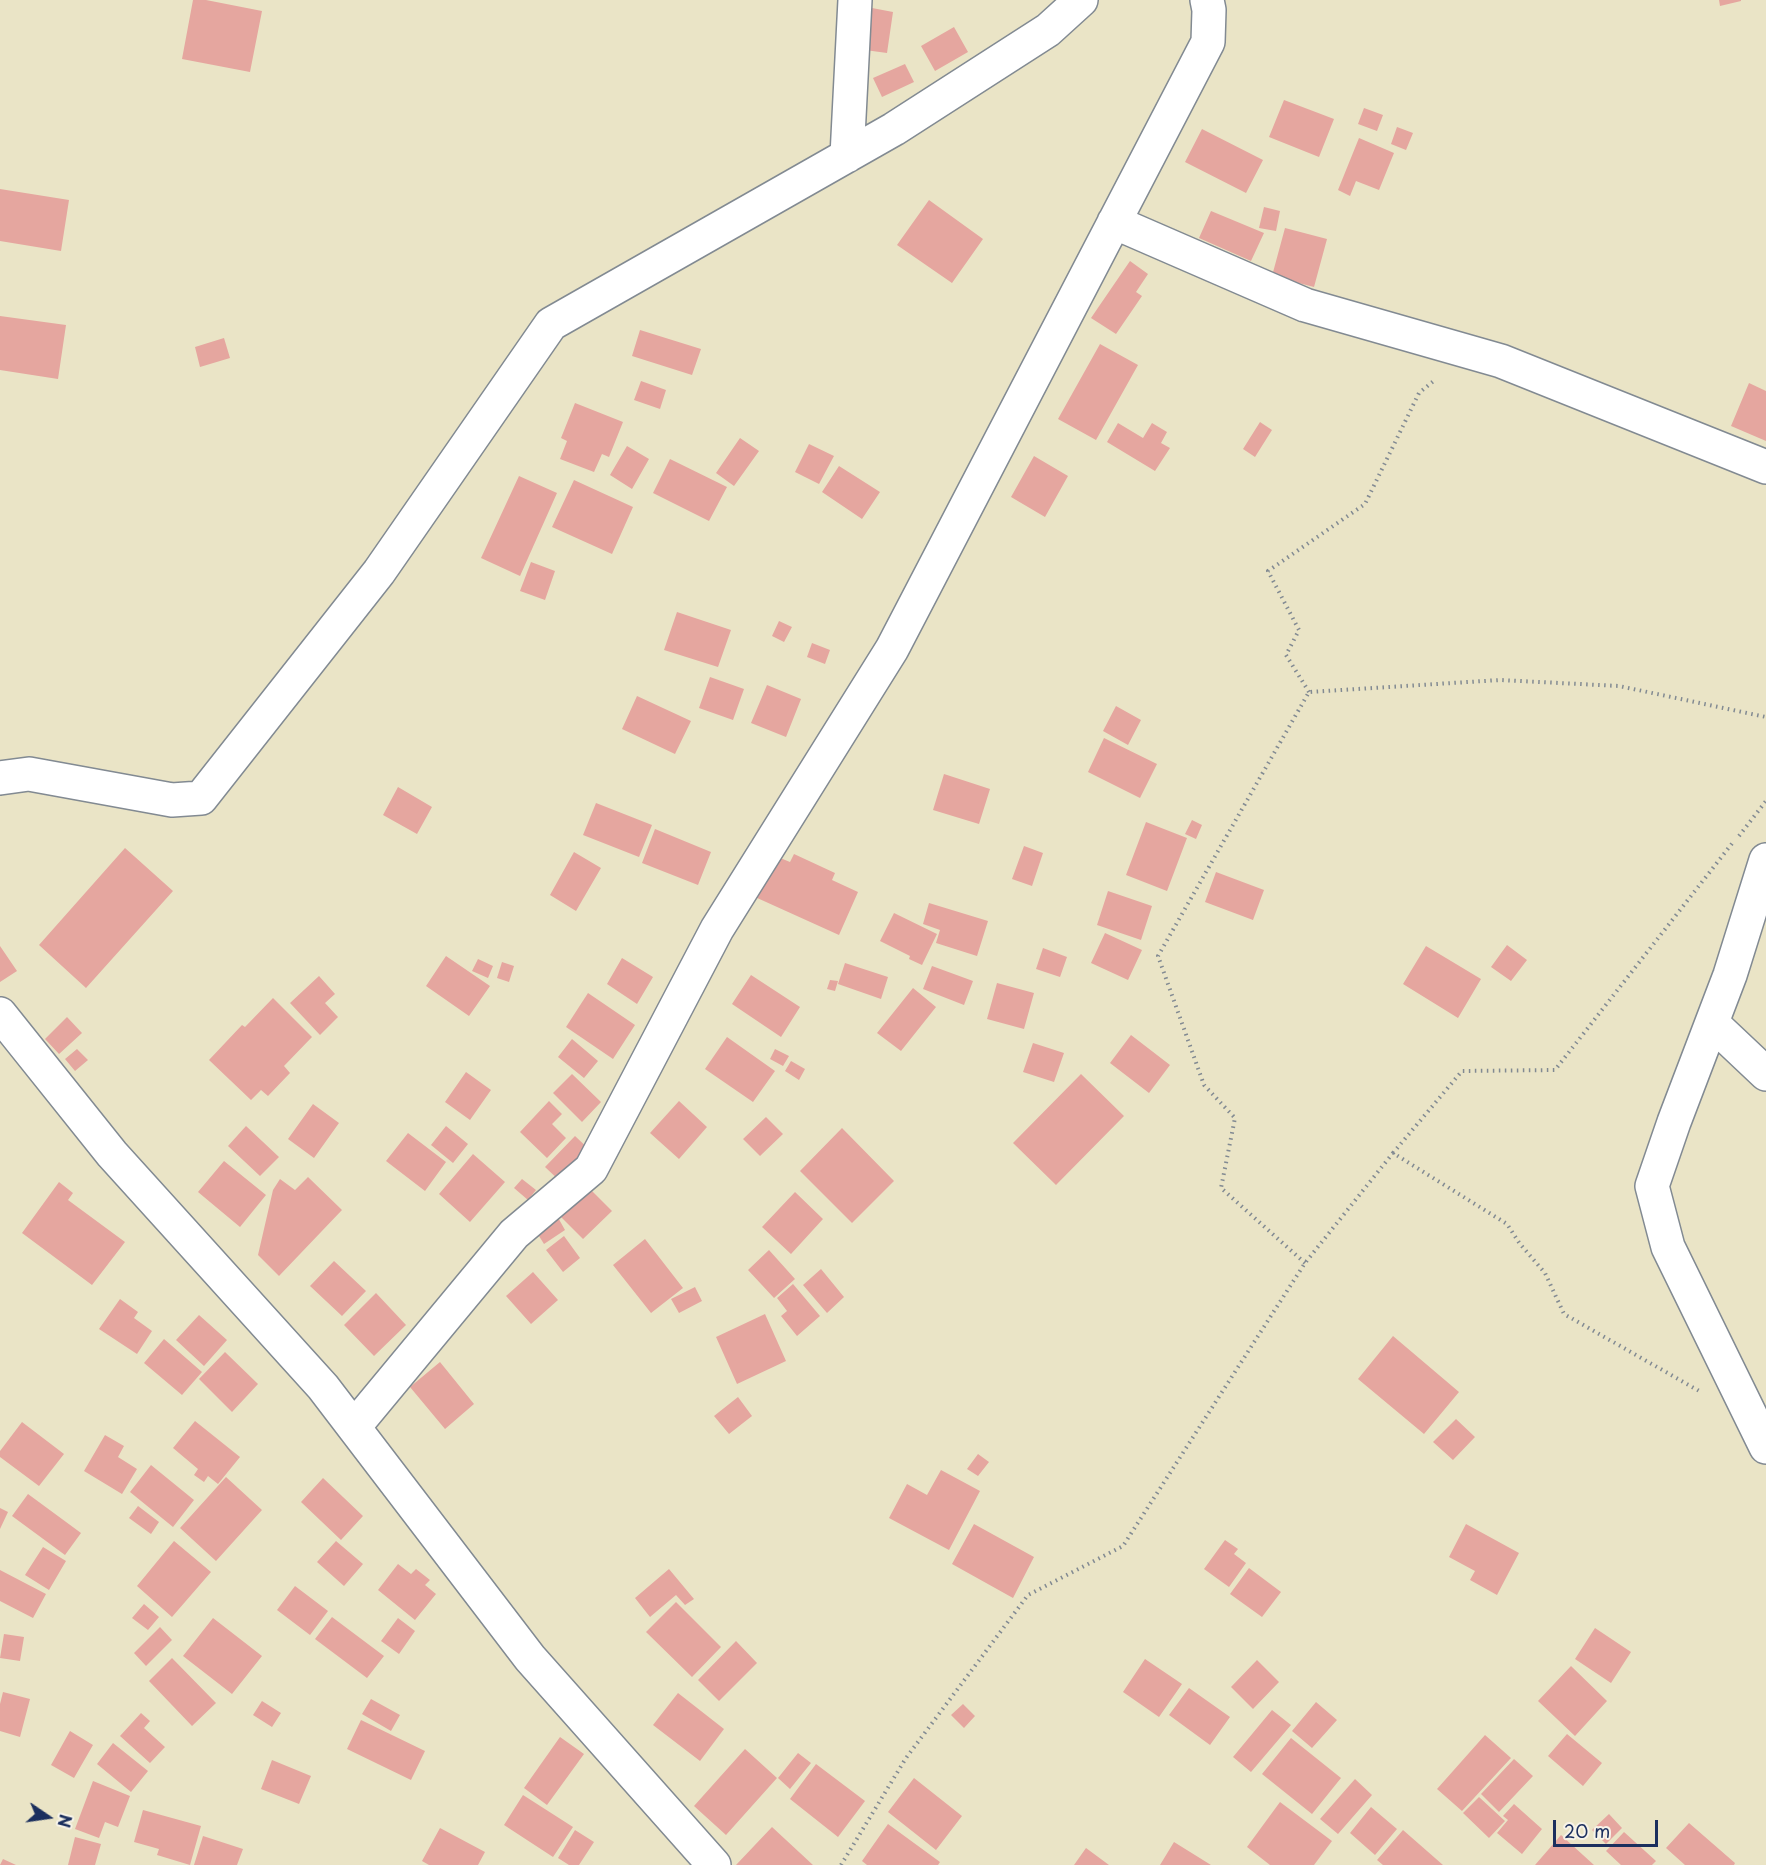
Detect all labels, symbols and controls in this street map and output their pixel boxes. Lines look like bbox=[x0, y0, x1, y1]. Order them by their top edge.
north arrow bbox=[18, 1787, 78, 1847]
scale bar bbox=[1556, 1808, 1661, 1846]
text: N bbox=[52, 1812, 79, 1830]
text: 20 m bbox=[1564, 1817, 1610, 1844]

